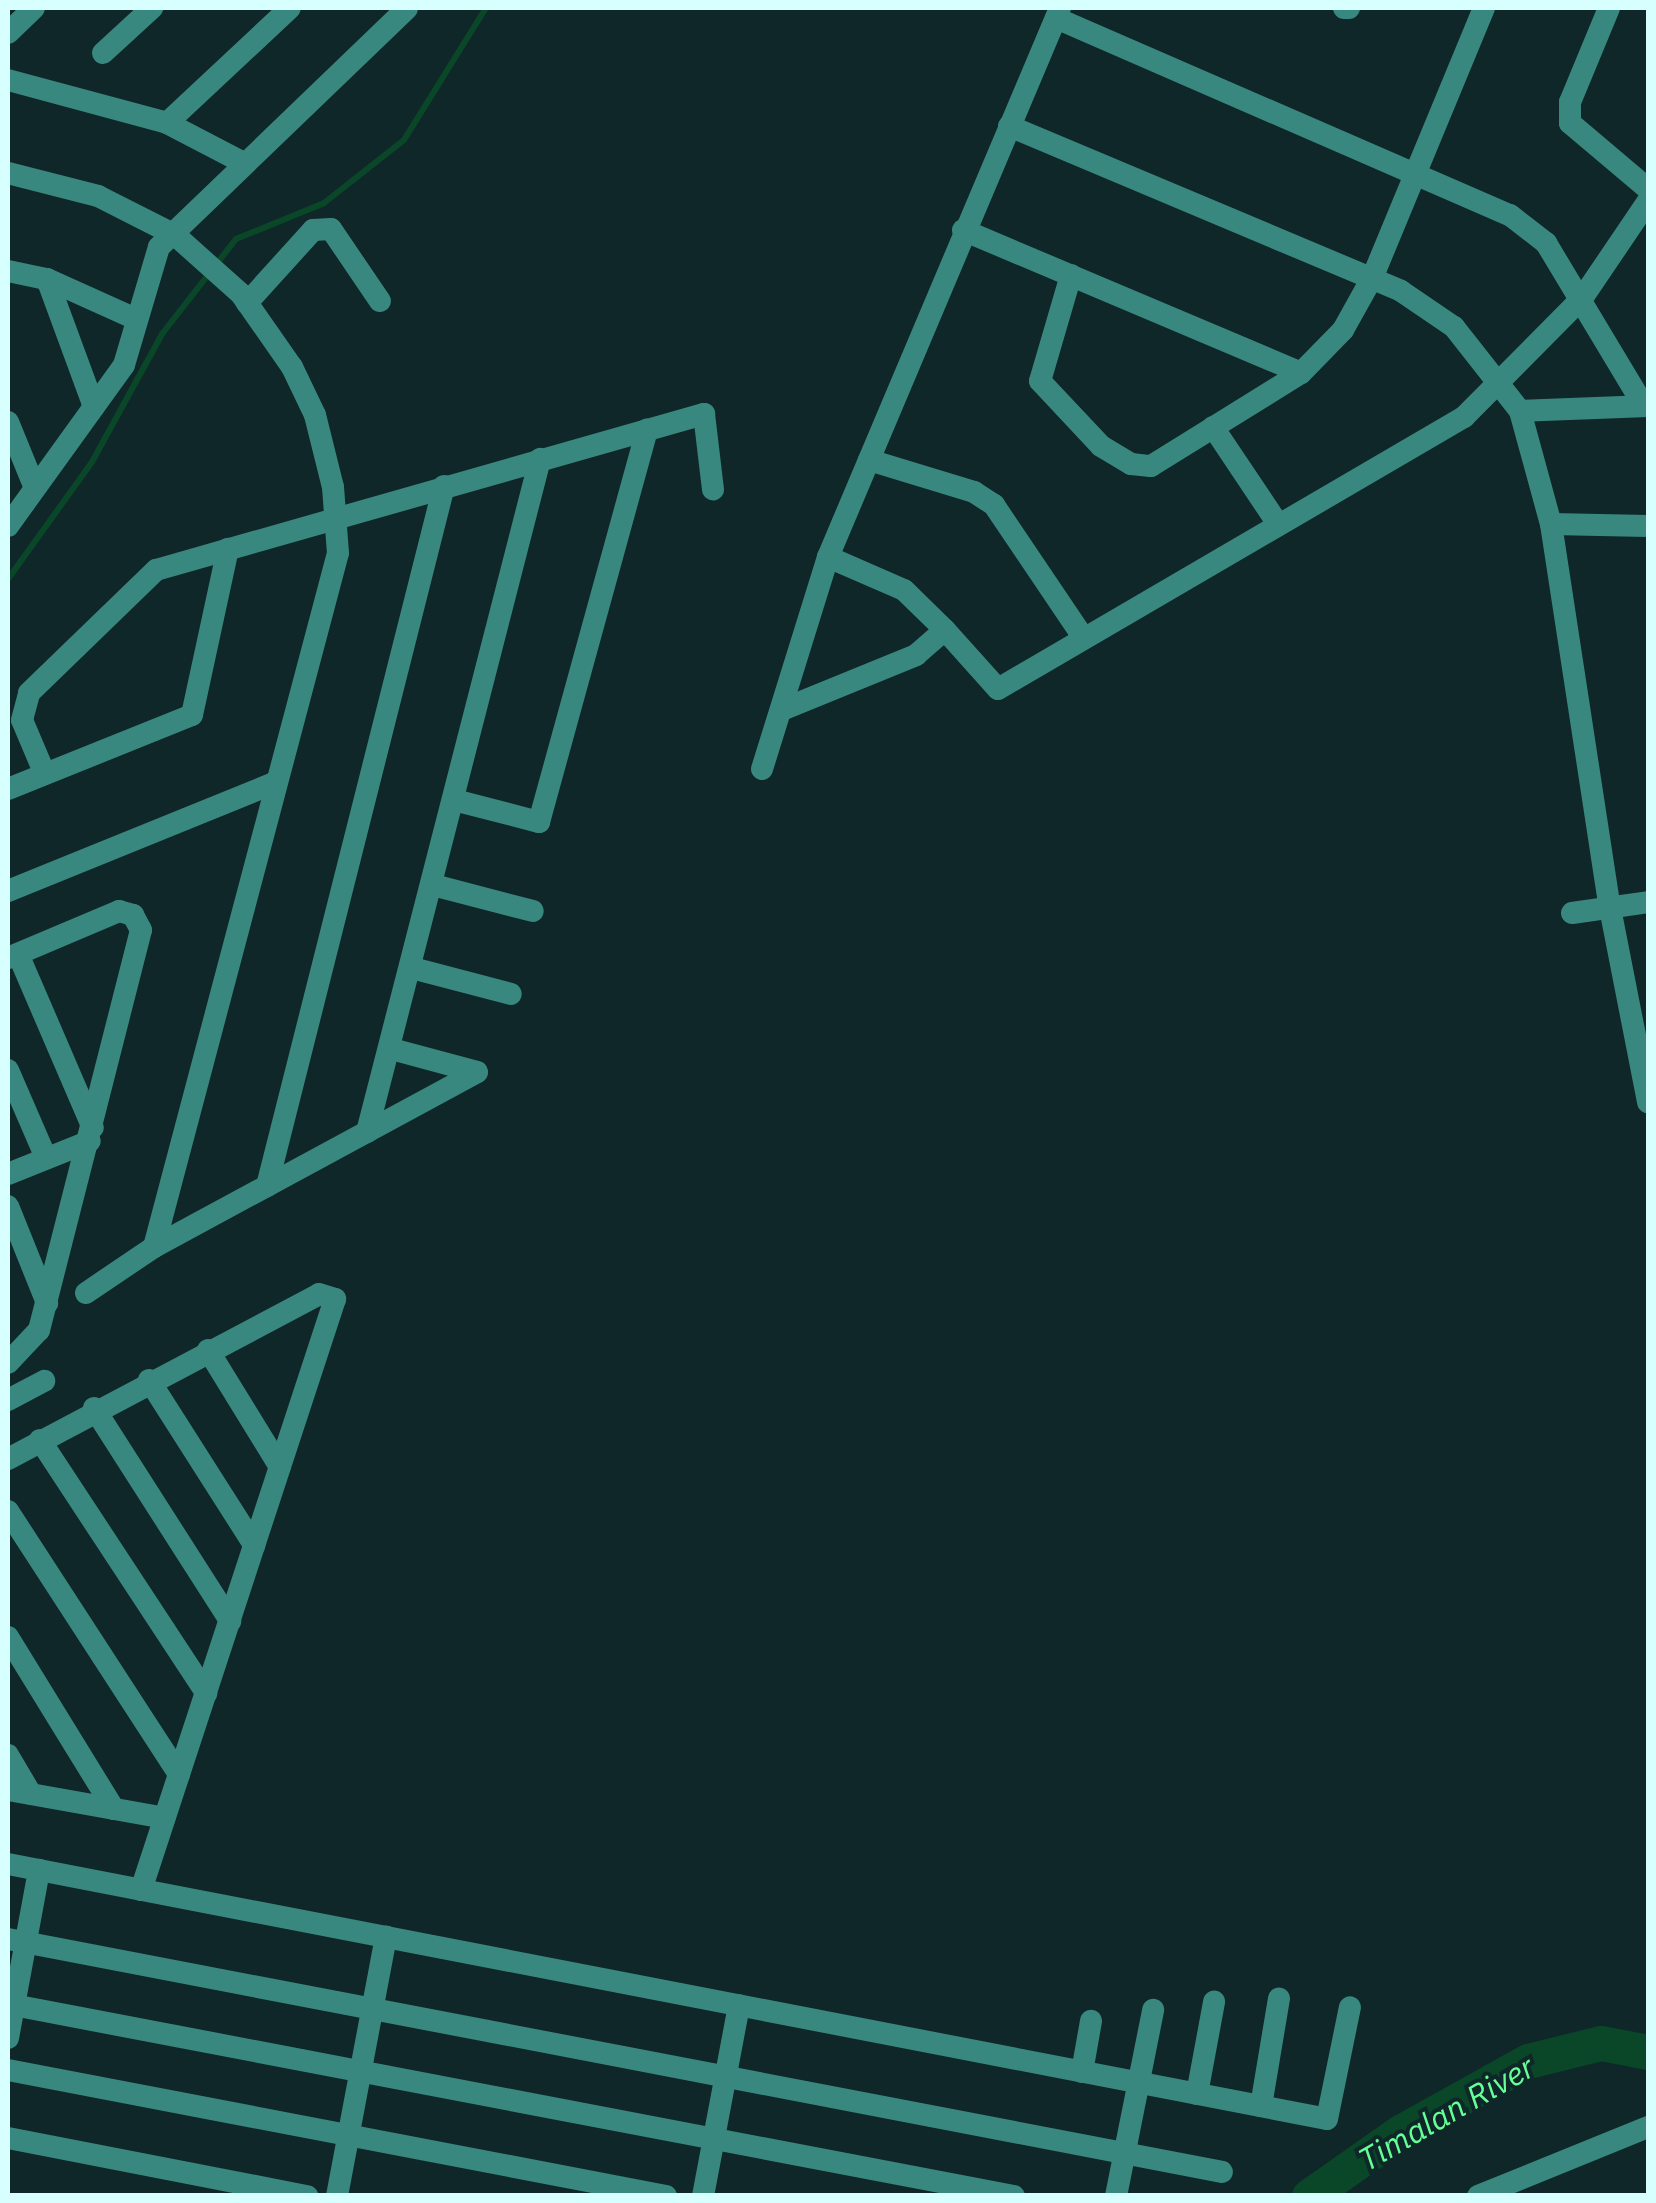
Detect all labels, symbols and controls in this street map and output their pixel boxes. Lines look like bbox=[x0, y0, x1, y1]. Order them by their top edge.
water label: Timalan River bbox=[1351, 2047, 1541, 2179]

